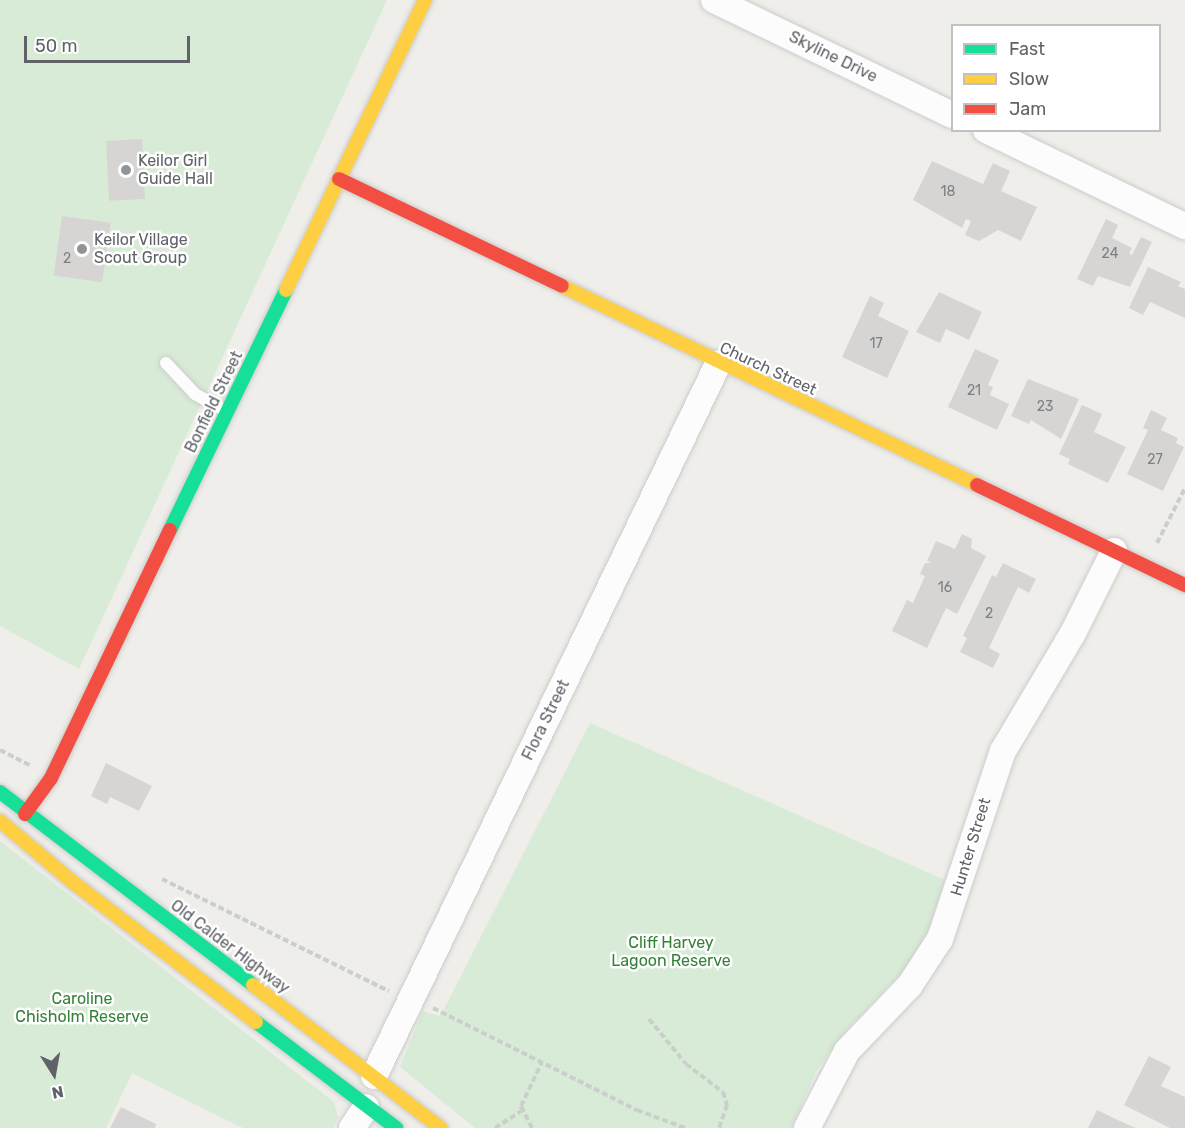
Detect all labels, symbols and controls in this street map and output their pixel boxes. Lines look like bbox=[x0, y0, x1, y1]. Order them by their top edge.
scale bar bbox=[27, 24, 194, 62]
legend bbox=[951, 24, 1161, 132]
street label: Skyline Drive bbox=[786, 27, 880, 87]
text: 50 m bbox=[35, 35, 78, 57]
text: Fast bbox=[1009, 38, 1045, 60]
text: Slow bbox=[1009, 68, 1049, 90]
text: Jam bbox=[1009, 98, 1046, 120]
place label: Keilor Girl Guide Hall bbox=[138, 151, 213, 189]
marker: Keilor Girl Guide Hall bbox=[119, 163, 133, 177]
house number: 18 bbox=[941, 184, 955, 200]
place label: Keilor Village Scout Group bbox=[94, 230, 188, 268]
marker: Keilor Village Scout Group bbox=[75, 242, 89, 256]
house number: 24 bbox=[1102, 246, 1118, 262]
house number: 2 bbox=[63, 251, 71, 267]
house number: 17 bbox=[869, 336, 883, 352]
street label: Church Street bbox=[716, 338, 820, 400]
street label: Bonfield Street bbox=[181, 348, 247, 456]
house number: 21 bbox=[967, 383, 981, 399]
house number: 23 bbox=[1037, 399, 1053, 415]
house number: 27 bbox=[1147, 452, 1163, 468]
house number: 16 bbox=[938, 580, 952, 596]
house number: 2 bbox=[985, 606, 993, 622]
street label: Flora Street bbox=[518, 677, 574, 763]
street label: Hunter Street bbox=[947, 795, 995, 899]
street label: Old Calder Highway bbox=[166, 896, 294, 998]
park label: Cliff Harvey Lagoon Reserve bbox=[611, 933, 731, 971]
park label: Caroline Chisholm Reserve bbox=[15, 989, 149, 1027]
north arrow bbox=[24, 1044, 84, 1104]
text: N bbox=[50, 1082, 65, 1103]

